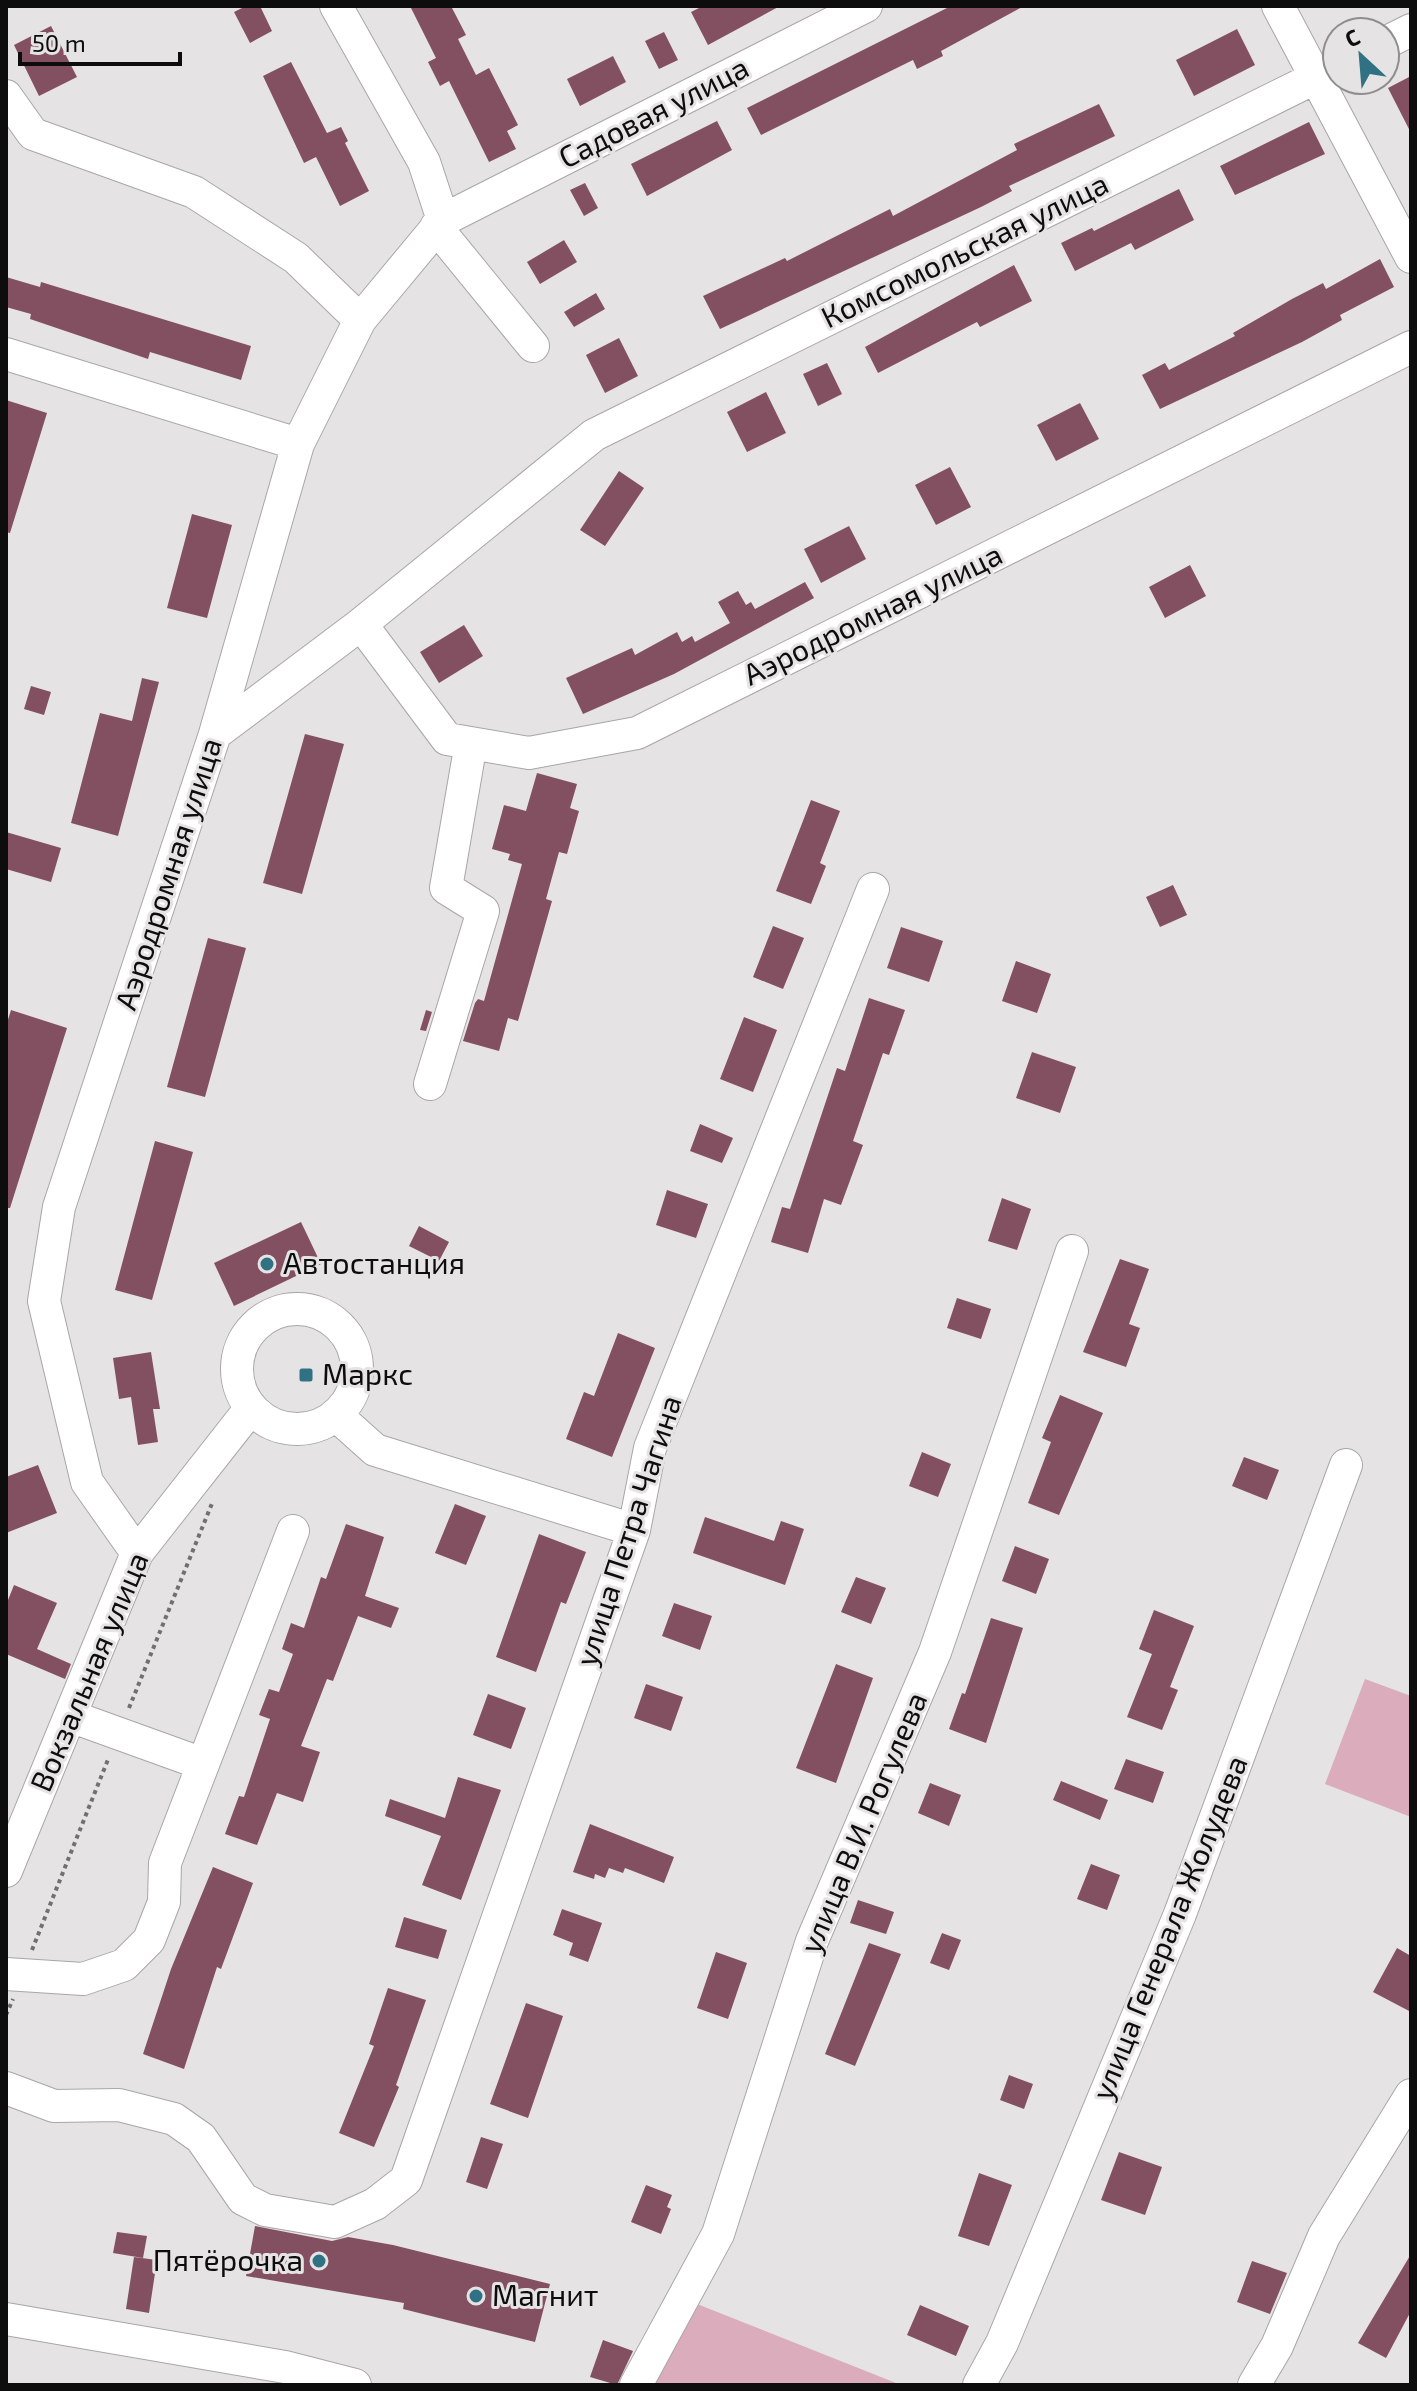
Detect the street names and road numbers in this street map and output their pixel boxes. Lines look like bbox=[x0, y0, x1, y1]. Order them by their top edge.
street label: Садовая улица bbox=[552, 48, 754, 175]
street label: Комсомольская улица bbox=[815, 164, 1114, 335]
street label: Аэродромная улица bbox=[737, 535, 1008, 692]
street label: Аэродромная улица bbox=[106, 733, 229, 1014]
street label: улица Петра Чагина bbox=[566, 1391, 689, 1671]
street label: Вокзальная улица bbox=[22, 1546, 156, 1797]
street label: улица В.И. Рогулева bbox=[791, 1686, 934, 1958]
street label: улица Генерала Жолудева bbox=[1083, 1750, 1255, 2105]

